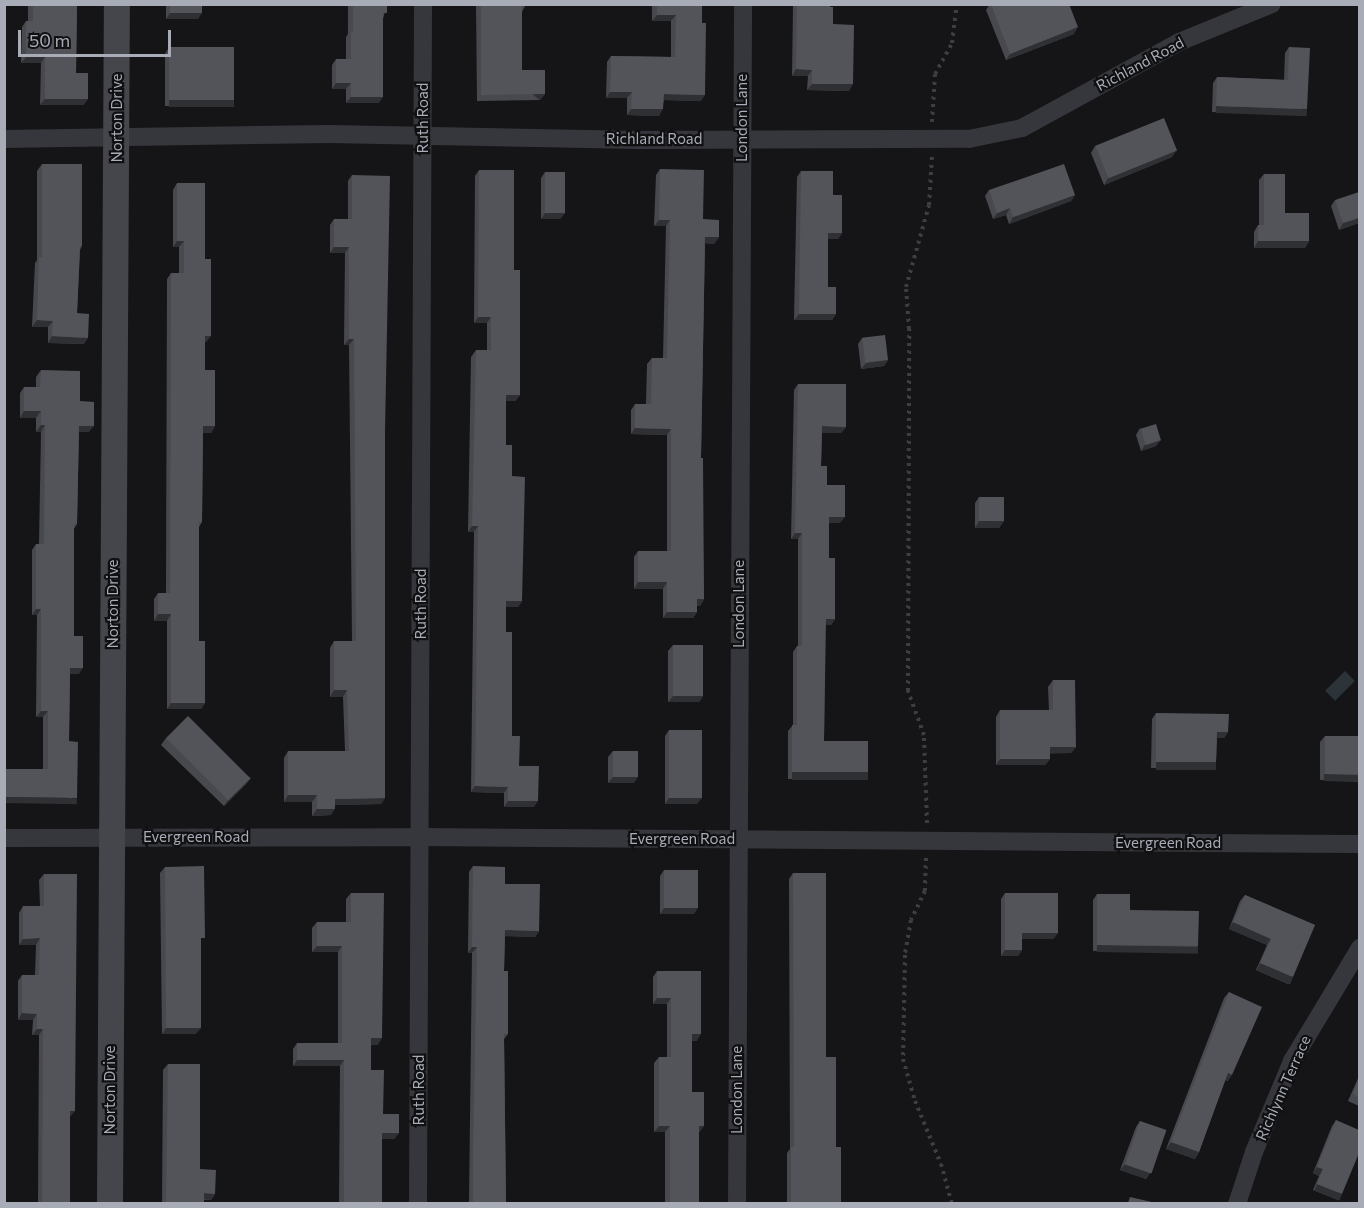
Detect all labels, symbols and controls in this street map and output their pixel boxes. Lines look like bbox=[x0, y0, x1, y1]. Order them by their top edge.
scale bar bbox=[21, 18, 174, 56]
text: 50 m bbox=[29, 29, 70, 51]
street label: Richland Road bbox=[1093, 33, 1187, 95]
street label: Norton Drive bbox=[108, 74, 126, 162]
street label: London Lane bbox=[733, 74, 751, 162]
street label: Ruth Road bbox=[414, 83, 432, 153]
street label: Richland Road bbox=[606, 130, 702, 148]
street label: Norton Drive bbox=[104, 560, 122, 648]
street label: London Lane bbox=[730, 560, 748, 648]
street label: Ruth Road bbox=[412, 569, 430, 639]
street label: Evergreen Road bbox=[143, 828, 249, 846]
street label: Evergreen Road bbox=[629, 830, 735, 848]
street label: Evergreen Road bbox=[1115, 834, 1221, 852]
street label: Richlynn Terrace bbox=[1252, 1033, 1314, 1143]
street label: Norton Drive bbox=[101, 1046, 119, 1134]
street label: London Lane bbox=[728, 1046, 746, 1134]
street label: Ruth Road bbox=[410, 1055, 428, 1125]

